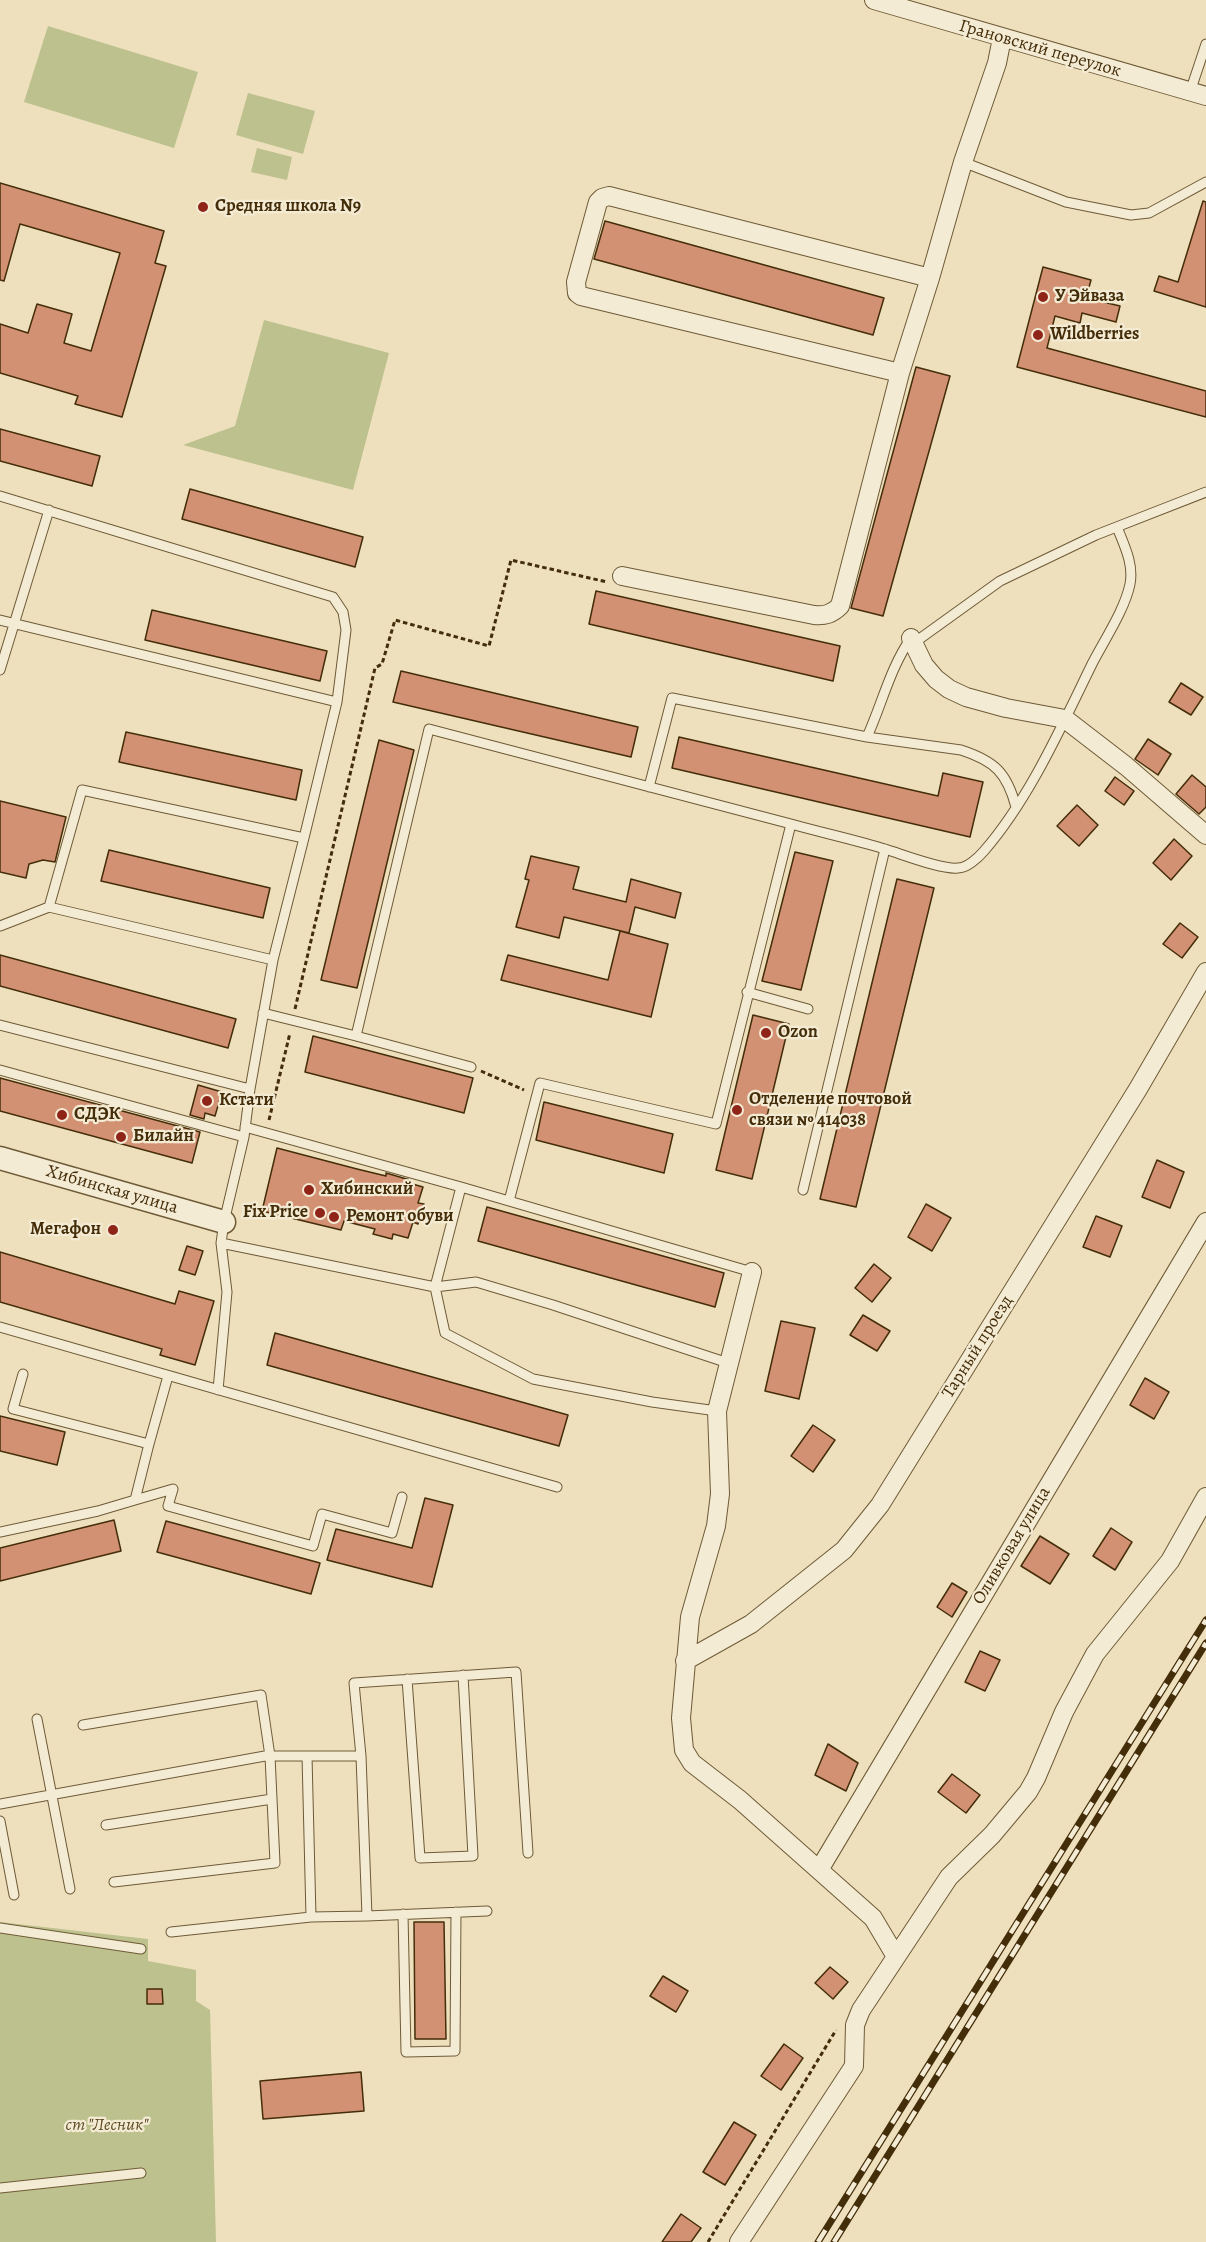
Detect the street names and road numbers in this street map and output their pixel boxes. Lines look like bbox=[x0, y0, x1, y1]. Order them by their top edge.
street label: Грановский переулок bbox=[957, 16, 1123, 82]
street label: Хибинская улица bbox=[44, 1161, 180, 1219]
street label: Тарный проезд bbox=[938, 1292, 1018, 1402]
street label: Оливковая улица bbox=[968, 1483, 1056, 1609]

